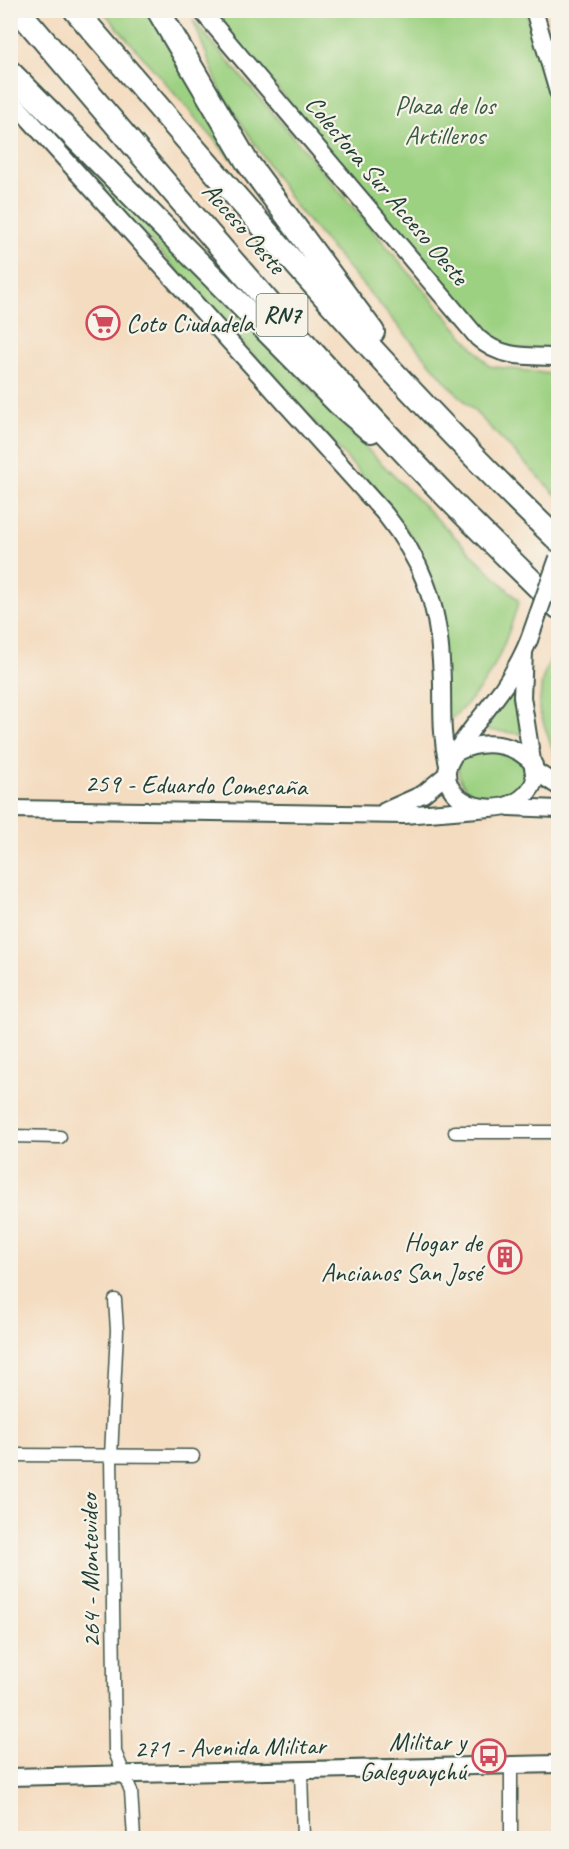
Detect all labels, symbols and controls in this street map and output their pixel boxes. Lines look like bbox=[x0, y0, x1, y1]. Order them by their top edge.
street label: Colectora Sur Acceso Oeste bbox=[298, 88, 477, 293]
park label: Plaza de los Artilleros bbox=[395, 89, 497, 152]
street label: Acceso Oeste bbox=[195, 175, 295, 283]
road number: RN7 bbox=[256, 294, 308, 336]
supermarket icon: Coto Ciudadela bbox=[85, 305, 121, 341]
place label: Coto Ciudadela bbox=[126, 307, 255, 340]
street label: 259 - Eduardo Comesaña bbox=[85, 767, 309, 803]
place label: Hogar de Ancianos San José bbox=[321, 1226, 486, 1289]
building icon: Hogar de Ancianos San José bbox=[487, 1239, 523, 1275]
street label: 264 - Montevideo bbox=[72, 1491, 108, 1648]
place label: Militar y Galeguaychú bbox=[359, 1725, 468, 1788]
street label: 271 - Avenida Militar bbox=[134, 1729, 329, 1765]
bus stop icon: Militar y Galeguaychú bbox=[471, 1738, 507, 1774]

